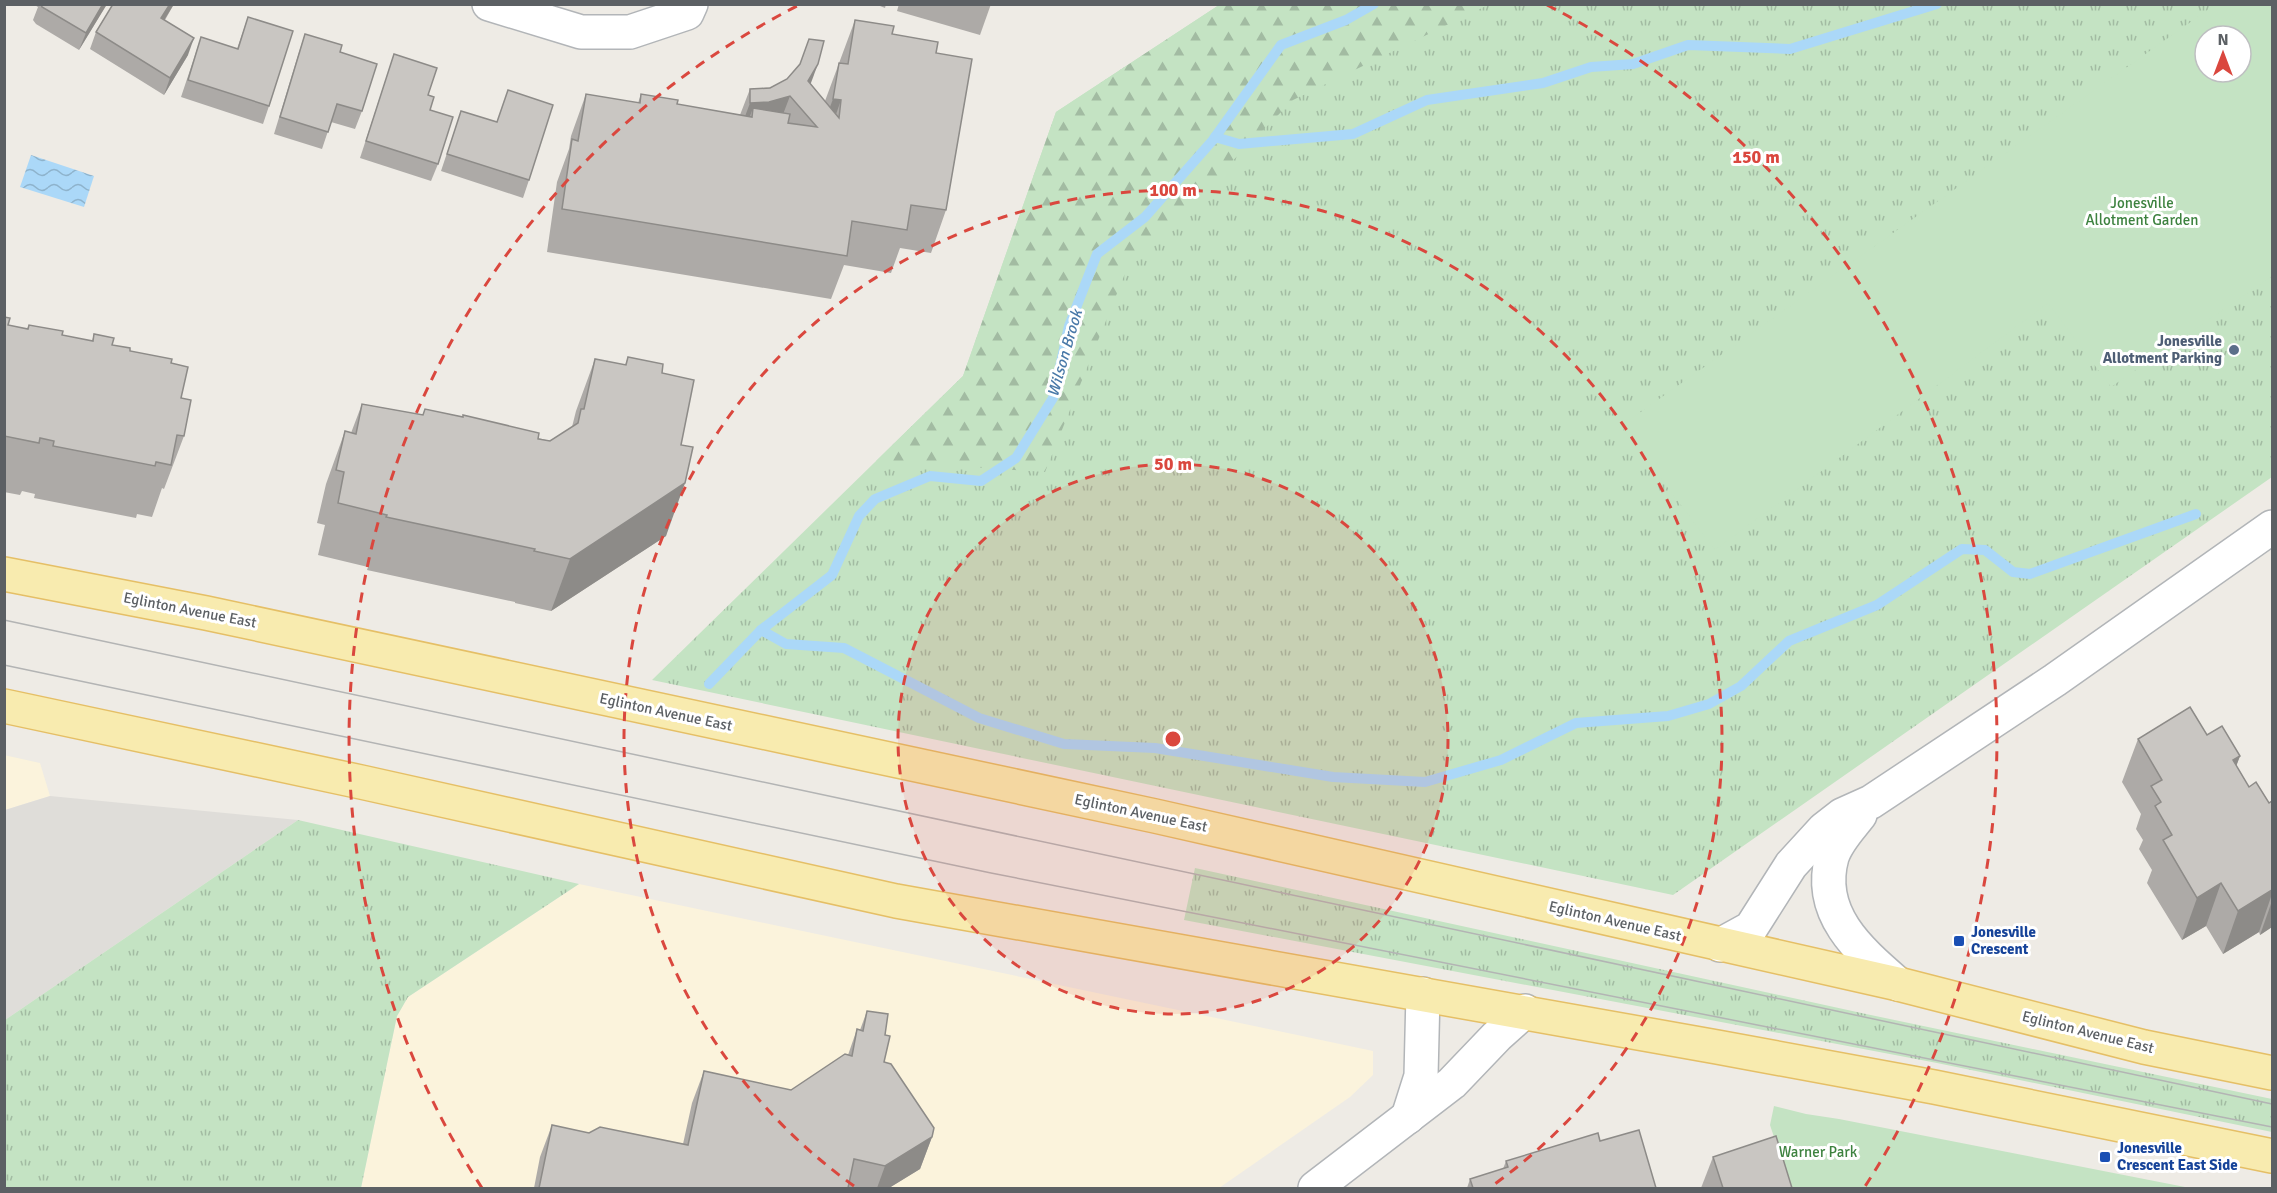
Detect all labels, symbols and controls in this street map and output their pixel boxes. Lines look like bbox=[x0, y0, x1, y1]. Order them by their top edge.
north arrow bbox=[2193, 24, 2253, 84]
text: N bbox=[2217, 30, 2229, 50]
text: 150 m bbox=[1732, 146, 1780, 168]
text: 100 m bbox=[1149, 179, 1197, 201]
park label: Jonesville Allotment Garden bbox=[2086, 194, 2198, 229]
water label: Wilson Brook bbox=[1043, 305, 1088, 399]
place label: Jonesville Allotment Parking bbox=[2103, 332, 2222, 367]
marker: Jonesville Allotment Parking bbox=[2227, 343, 2241, 357]
text: 50 m bbox=[1154, 453, 1192, 475]
street label: Eglinton Avenue East bbox=[122, 588, 258, 632]
street label: Eglinton Avenue East bbox=[598, 689, 734, 735]
centre of rings bbox=[1163, 729, 1183, 749]
street label: Eglinton Avenue East bbox=[1073, 790, 1209, 836]
street label: Eglinton Avenue East bbox=[1547, 897, 1683, 945]
place label: Jonesville Crescent bbox=[1971, 923, 2036, 958]
marker: Jonesville Crescent bbox=[1952, 934, 1966, 948]
street label: Eglinton Avenue East bbox=[2020, 1007, 2156, 1057]
place label: Jonesville Crescent East Side bbox=[2117, 1139, 2238, 1174]
park label: Warner Park bbox=[1779, 1143, 1858, 1161]
marker: Jonesville Crescent East Side bbox=[2098, 1150, 2112, 1164]

